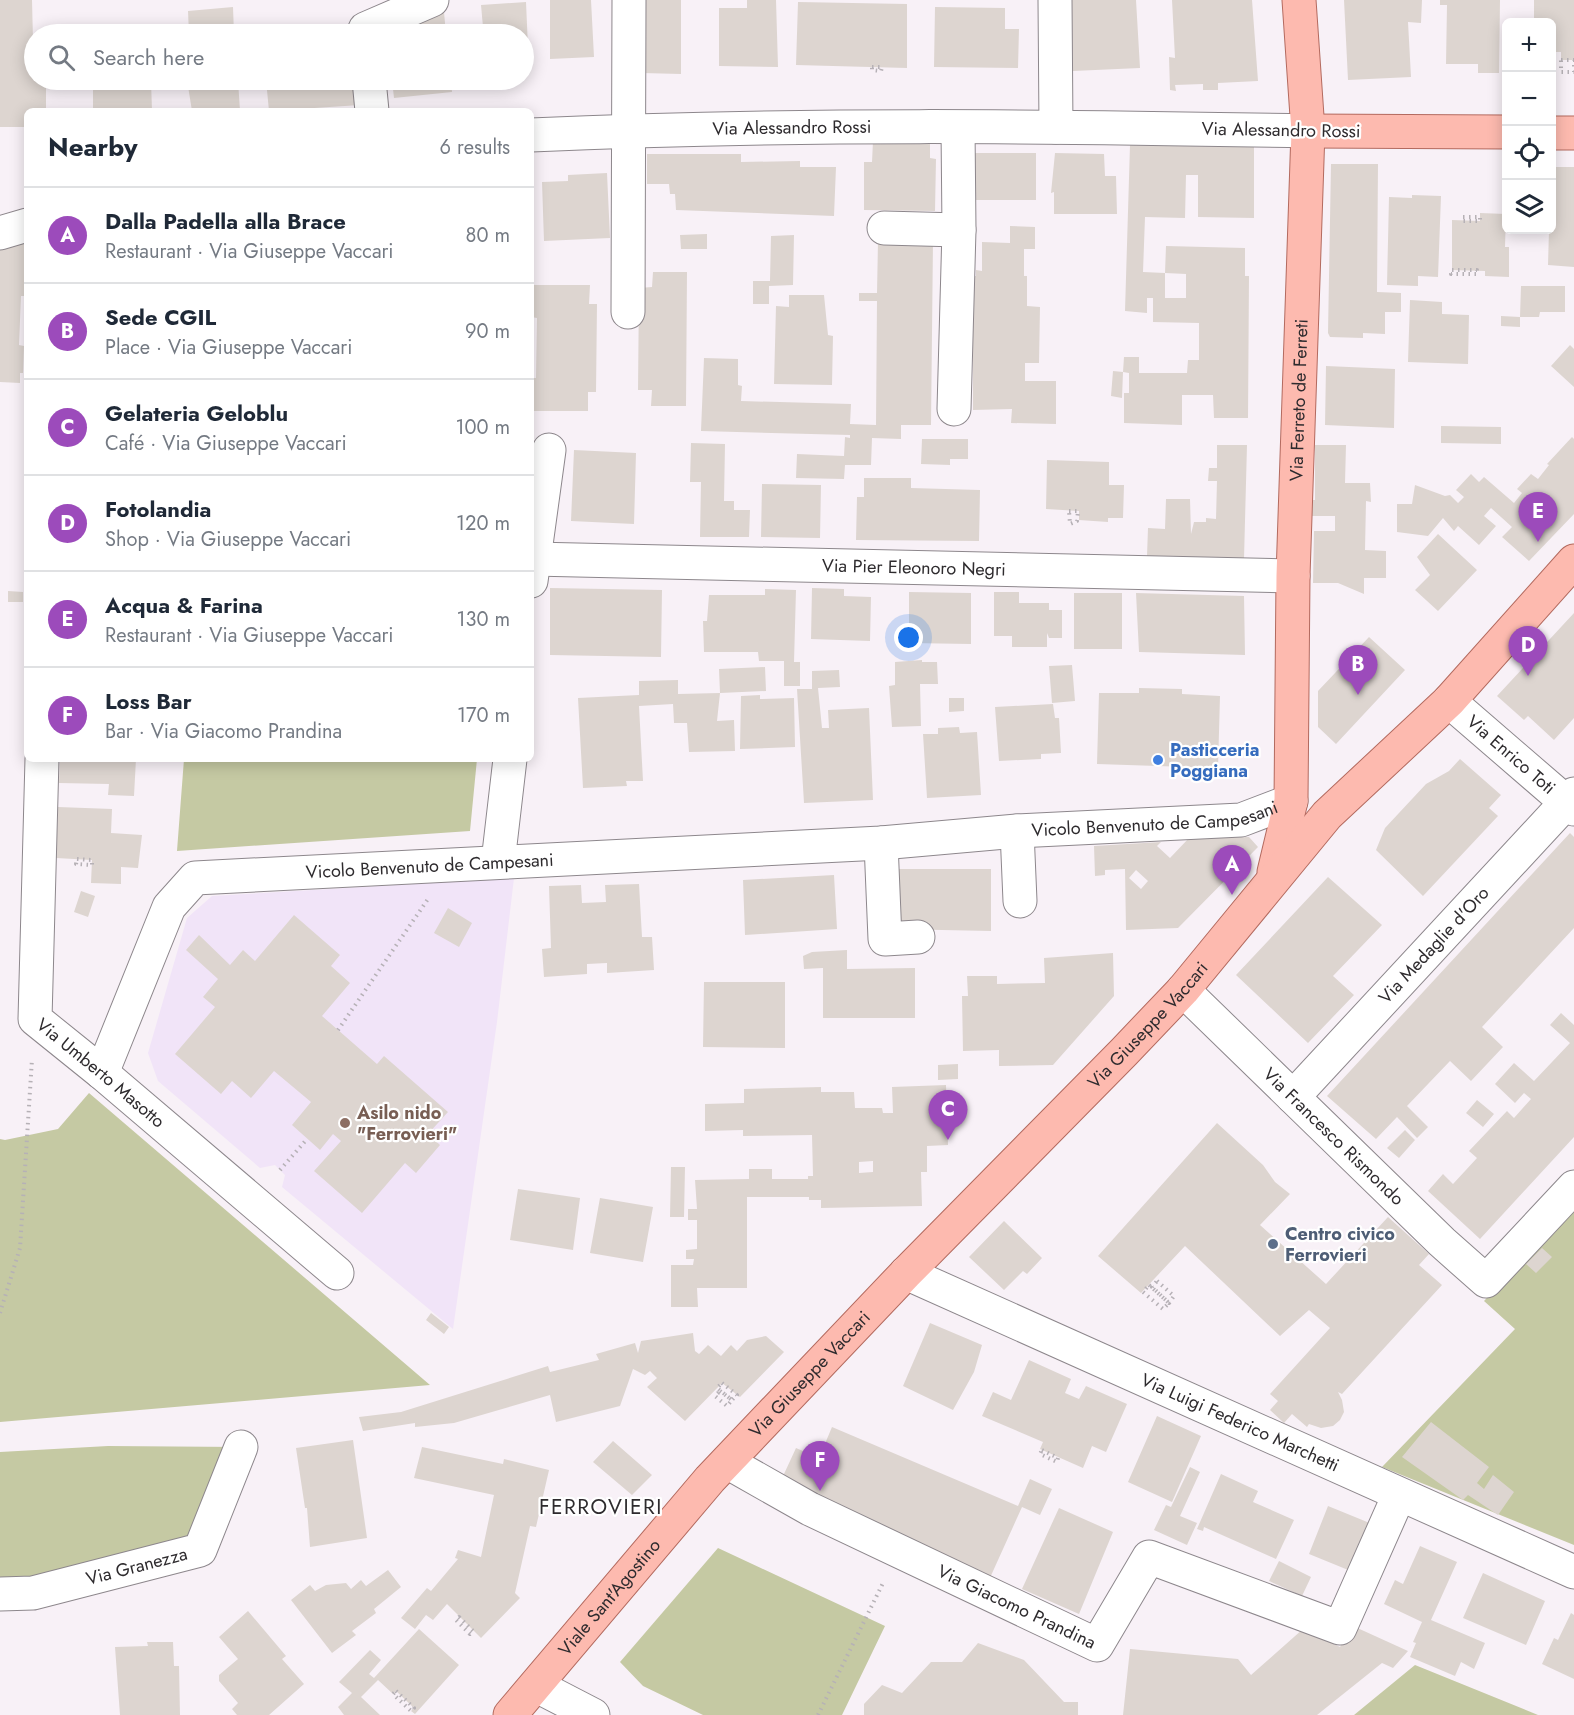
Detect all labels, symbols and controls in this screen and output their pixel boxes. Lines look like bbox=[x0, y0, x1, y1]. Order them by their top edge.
map controls bbox=[1502, 18, 1556, 234]
button: + bbox=[1502, 18, 1556, 72]
search box bbox=[24, 24, 534, 90]
icon: search bbox=[45, 41, 78, 74]
text: Search here bbox=[93, 41, 204, 73]
button: − bbox=[1502, 72, 1556, 126]
street label: Via Alessandro Rossi bbox=[712, 114, 872, 142]
street label: Via Alessandro Rossi bbox=[1201, 116, 1361, 144]
button: locate bbox=[1502, 126, 1556, 180]
text: Nearby bbox=[48, 128, 137, 166]
text: 6 results bbox=[440, 133, 510, 162]
button: layers bbox=[1502, 180, 1556, 234]
text: Dalla Padella alla Brace bbox=[105, 205, 346, 237]
text: A bbox=[60, 221, 75, 250]
text: 80 m bbox=[465, 221, 510, 250]
text: Restaurant · Via Giuseppe Vaccari bbox=[105, 237, 394, 266]
text: Sede CGIL bbox=[105, 301, 216, 333]
text: B bbox=[61, 317, 74, 346]
text: 90 m bbox=[465, 317, 510, 346]
street label: Via Ferreto de Ferreti bbox=[1283, 319, 1315, 482]
text: Place · Via Giuseppe Vaccari bbox=[105, 333, 352, 362]
text: Gelateria Geloblu bbox=[105, 397, 288, 429]
text: C bbox=[60, 413, 75, 442]
text: 100 m bbox=[455, 413, 510, 442]
text: Café · Via Giuseppe Vaccari bbox=[105, 429, 347, 458]
pin: E bbox=[1518, 492, 1558, 542]
text: Fotolandia bbox=[105, 493, 211, 525]
text: D bbox=[60, 509, 75, 538]
text: 120 m bbox=[456, 509, 510, 538]
text: Shop · Via Giuseppe Vaccari bbox=[105, 525, 351, 554]
street label: Via Pier Eleonoro Negri bbox=[822, 552, 1006, 583]
text: Acqua & Farina bbox=[105, 589, 263, 621]
text: E bbox=[61, 605, 74, 634]
text: 130 m bbox=[456, 605, 510, 634]
text: Restaurant · Via Giuseppe Vaccari bbox=[105, 621, 394, 650]
your location bbox=[894, 623, 923, 652]
pin: D bbox=[1508, 626, 1547, 676]
pin: B bbox=[1338, 646, 1378, 695]
text: Loss Bar bbox=[105, 685, 192, 717]
text: F bbox=[62, 701, 73, 730]
text: 170 m bbox=[457, 701, 510, 730]
street label: Via Enrico Toti bbox=[1461, 709, 1561, 800]
text: Bar · Via Giacomo Prandina bbox=[105, 717, 342, 746]
place label: Pasticceria Poggiana bbox=[1170, 737, 1259, 784]
marker: Pasticceria Poggiana bbox=[1151, 753, 1165, 767]
street label: Vicolo Benvenuto de Campesani bbox=[1031, 794, 1282, 843]
pin: A bbox=[1212, 846, 1252, 895]
street label: Vicolo Benvenuto de Campesani bbox=[305, 847, 554, 885]
street label: Via Medaglie d'Oro bbox=[1373, 881, 1495, 1010]
street label: Via Giuseppe Vaccari bbox=[1082, 956, 1214, 1095]
street label: Via Umberto Masotto bbox=[31, 1012, 171, 1134]
street label: Via Francesco Rismondo bbox=[1257, 1062, 1410, 1211]
pin: C bbox=[928, 1090, 968, 1140]
place label: Asilo nido "Ferrovieri" bbox=[356, 1100, 457, 1147]
marker: Asilo nido "Ferrovieri" bbox=[338, 1116, 352, 1130]
place label: Centro civico Ferrovieri bbox=[1285, 1221, 1395, 1268]
marker: Centro civico Ferrovieri bbox=[1266, 1237, 1280, 1251]
street label: Via Giuseppe Vaccari bbox=[743, 1305, 876, 1443]
street label: Via Luigi Federico Marchetti bbox=[1137, 1367, 1343, 1478]
pin: F bbox=[800, 1442, 840, 1491]
district label: FERROVIERI bbox=[539, 1492, 663, 1522]
street label: Viale Sant'Agostino bbox=[552, 1533, 667, 1662]
street label: Via Granezza bbox=[83, 1541, 190, 1592]
street label: Via Giacomo Prandina bbox=[933, 1558, 1100, 1656]

